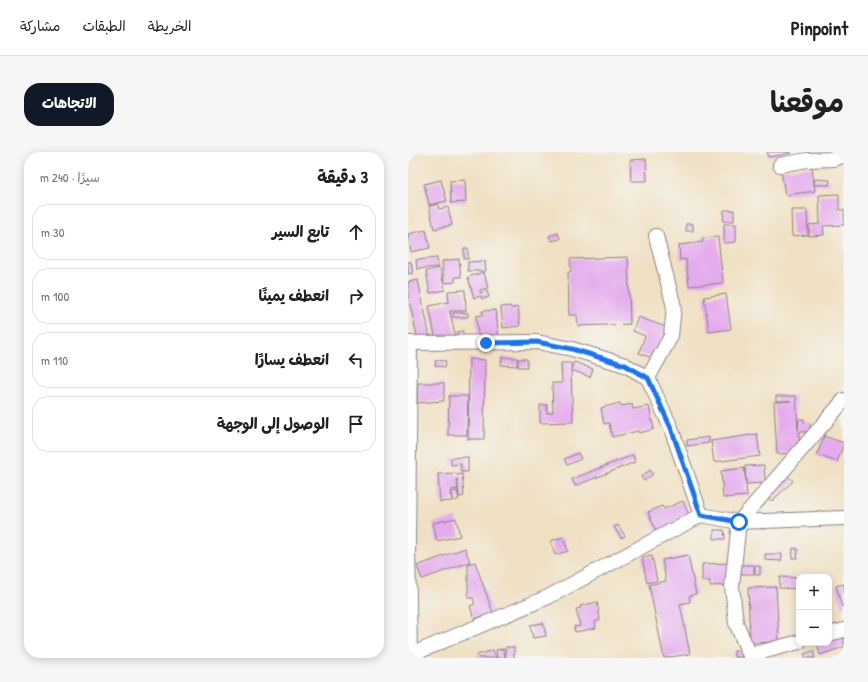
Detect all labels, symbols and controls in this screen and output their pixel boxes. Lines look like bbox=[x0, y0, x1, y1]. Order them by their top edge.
text: Pinpoint bbox=[791, 15, 848, 41]
text: مشاركة bbox=[20, 16, 60, 35]
text: الطبقات bbox=[82, 16, 126, 35]
text: الخريطة bbox=[148, 16, 191, 35]
button: الاتجاهات bbox=[24, 83, 114, 126]
text: موقعنا bbox=[770, 83, 844, 121]
text: 3 دقيقة bbox=[317, 165, 368, 188]
text: سيرًا · 240 m bbox=[40, 168, 100, 186]
text: تابع السير bbox=[272, 221, 329, 242]
icon: ahead bbox=[345, 221, 367, 243]
text: 30 m bbox=[41, 223, 65, 241]
text: انعطف يمينًا bbox=[259, 285, 329, 306]
icon: right bbox=[345, 285, 367, 307]
text: 100 m bbox=[41, 287, 69, 305]
route end bbox=[477, 334, 495, 352]
text: انعطف يسارًا bbox=[255, 349, 329, 370]
icon: left bbox=[345, 349, 367, 371]
text: 110 m bbox=[41, 351, 68, 369]
text: الوصول إلى الوجهة bbox=[217, 413, 329, 434]
icon: arrive bbox=[345, 413, 367, 435]
route start bbox=[730, 513, 748, 531]
map controls bbox=[796, 574, 832, 646]
button: + bbox=[796, 574, 832, 610]
button: − bbox=[796, 610, 832, 646]

